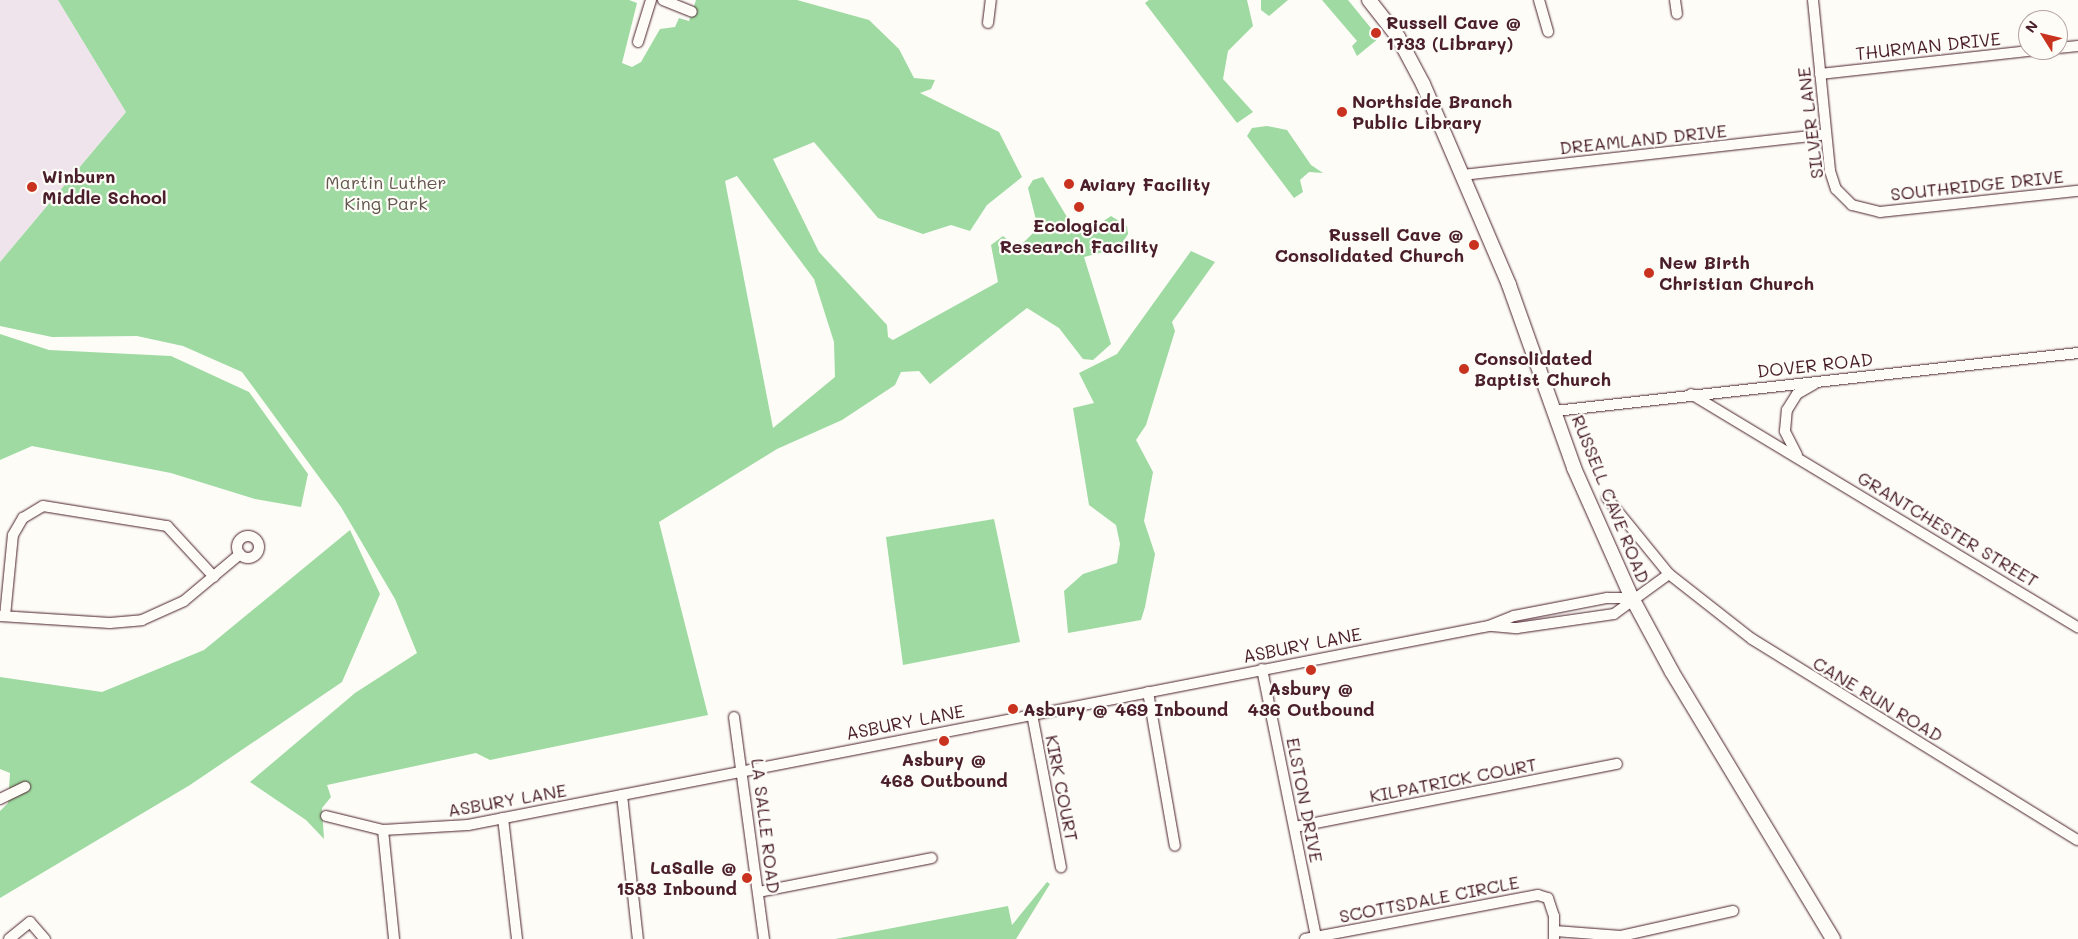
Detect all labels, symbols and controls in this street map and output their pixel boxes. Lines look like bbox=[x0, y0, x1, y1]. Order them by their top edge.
north arrow bbox=[2018, 10, 2068, 60]
place label: Russell Cave @ 1733 (Library) bbox=[1386, 12, 1521, 54]
text: N bbox=[2020, 17, 2042, 36]
marker: Russell Cave @ 1733 (Library) bbox=[1370, 27, 1382, 39]
street label: THURMAN DRIVE bbox=[1854, 28, 2002, 64]
street label: SILVER LANE bbox=[1792, 66, 1828, 180]
place label: Northside Branch Public Library bbox=[1352, 91, 1512, 134]
marker: Northside Branch Public Library bbox=[1336, 106, 1348, 118]
street label: DREAMLAND DRIVE bbox=[1558, 119, 1728, 159]
street label: SOUTHRIDGE DRIVE bbox=[1889, 165, 2065, 205]
place label: Winburn Middle School bbox=[42, 166, 167, 208]
park label: Martin Luther King Park bbox=[325, 172, 447, 214]
place label: Aviary Facility bbox=[1079, 173, 1210, 195]
marker: Aviary Facility bbox=[1063, 178, 1075, 190]
marker: Winburn Middle School bbox=[26, 181, 38, 193]
marker: Ecological Research Facility bbox=[1073, 201, 1085, 213]
place label: Ecological Research Facility bbox=[999, 215, 1159, 258]
place label: Russell Cave @ Consolidated Church bbox=[1275, 224, 1464, 266]
marker: Russell Cave @ Consolidated Church bbox=[1468, 239, 1480, 251]
place label: New Birth Christian Church bbox=[1659, 252, 1814, 294]
marker: New Birth Christian Church bbox=[1643, 267, 1655, 279]
place label: Consolidated Baptist Church bbox=[1474, 348, 1611, 390]
street label: DOVER ROAD bbox=[1756, 348, 1874, 382]
marker: Consolidated Baptist Church bbox=[1458, 363, 1470, 375]
street label: RUSSELL CAVE ROAD bbox=[1567, 412, 1655, 586]
street label: GRANTCHESTER STREET bbox=[1854, 466, 2042, 592]
street label: ASBURY LANE bbox=[1241, 623, 1363, 667]
street label: CANE RUN ROAD bbox=[1809, 652, 1947, 746]
marker: Asbury @ 436 Outbound bbox=[1305, 664, 1317, 676]
place label: Asbury @ 436 Outbound bbox=[1248, 678, 1374, 721]
place label: Asbury @ 469 Inbound bbox=[1023, 698, 1228, 720]
street label: ASBURY LANE bbox=[844, 700, 966, 744]
marker: Asbury @ 469 Inbound bbox=[1007, 703, 1019, 715]
street label: KIRK COURT bbox=[1041, 733, 1083, 843]
marker: Asbury @ 468 Outbound bbox=[938, 735, 950, 747]
street label: ELSTON DRIVE bbox=[1282, 736, 1328, 864]
place label: Asbury @ 468 Outbound bbox=[880, 749, 1008, 792]
street label: KILPATRICK COURT bbox=[1368, 753, 1538, 807]
street label: LA SALLE ROAD bbox=[747, 757, 785, 895]
street label: ASBURY LANE bbox=[446, 779, 568, 821]
place label: LaSalle @ 1583 Inbound bbox=[616, 857, 737, 900]
street label: SCOTTSDALE CIRCLE bbox=[1337, 871, 1521, 927]
marker: LaSalle @ 1583 Inbound bbox=[741, 872, 753, 884]

